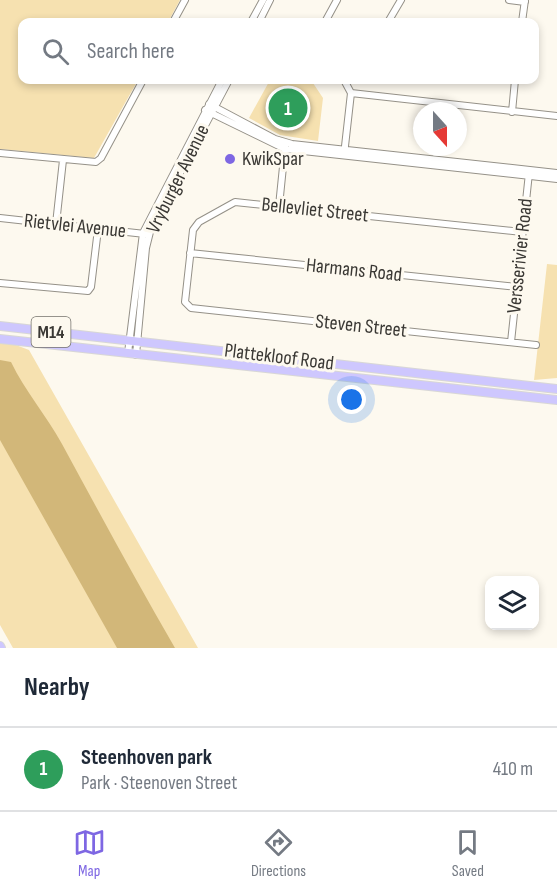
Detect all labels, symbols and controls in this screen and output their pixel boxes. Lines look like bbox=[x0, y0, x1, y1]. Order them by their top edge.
search box bbox=[18, 18, 539, 84]
icon: search bbox=[39, 35, 72, 68]
text: Search here bbox=[87, 38, 174, 65]
pin: 1 bbox=[268, 86, 308, 130]
north arrow bbox=[413, 102, 467, 156]
street label: Vryburger Avenue bbox=[141, 121, 215, 237]
place label: KwikSpar bbox=[242, 147, 304, 171]
marker: KwikSpar bbox=[223, 152, 237, 166]
street label: Bellevliet Street bbox=[260, 192, 370, 228]
street label: Versserivier Road bbox=[502, 197, 538, 315]
street label: Rietvlei Avenue bbox=[23, 209, 127, 243]
street label: Harmans Road bbox=[305, 253, 403, 287]
street label: Steven Street bbox=[314, 309, 408, 343]
road number: M14 bbox=[32, 317, 70, 347]
street label: Plattekloof Road bbox=[223, 338, 335, 376]
your location bbox=[337, 385, 366, 414]
map controls bbox=[485, 576, 539, 630]
button: layers bbox=[485, 576, 539, 630]
text: Nearby bbox=[24, 672, 90, 703]
text: Steenhoven park bbox=[81, 744, 212, 771]
text: 1 bbox=[40, 757, 47, 781]
text: 410 m bbox=[493, 757, 533, 781]
text: Park · Steenoven Street bbox=[81, 771, 237, 795]
tab: Map bbox=[73, 826, 106, 881]
tab: Directions bbox=[251, 826, 306, 881]
tab: Saved bbox=[451, 826, 484, 881]

